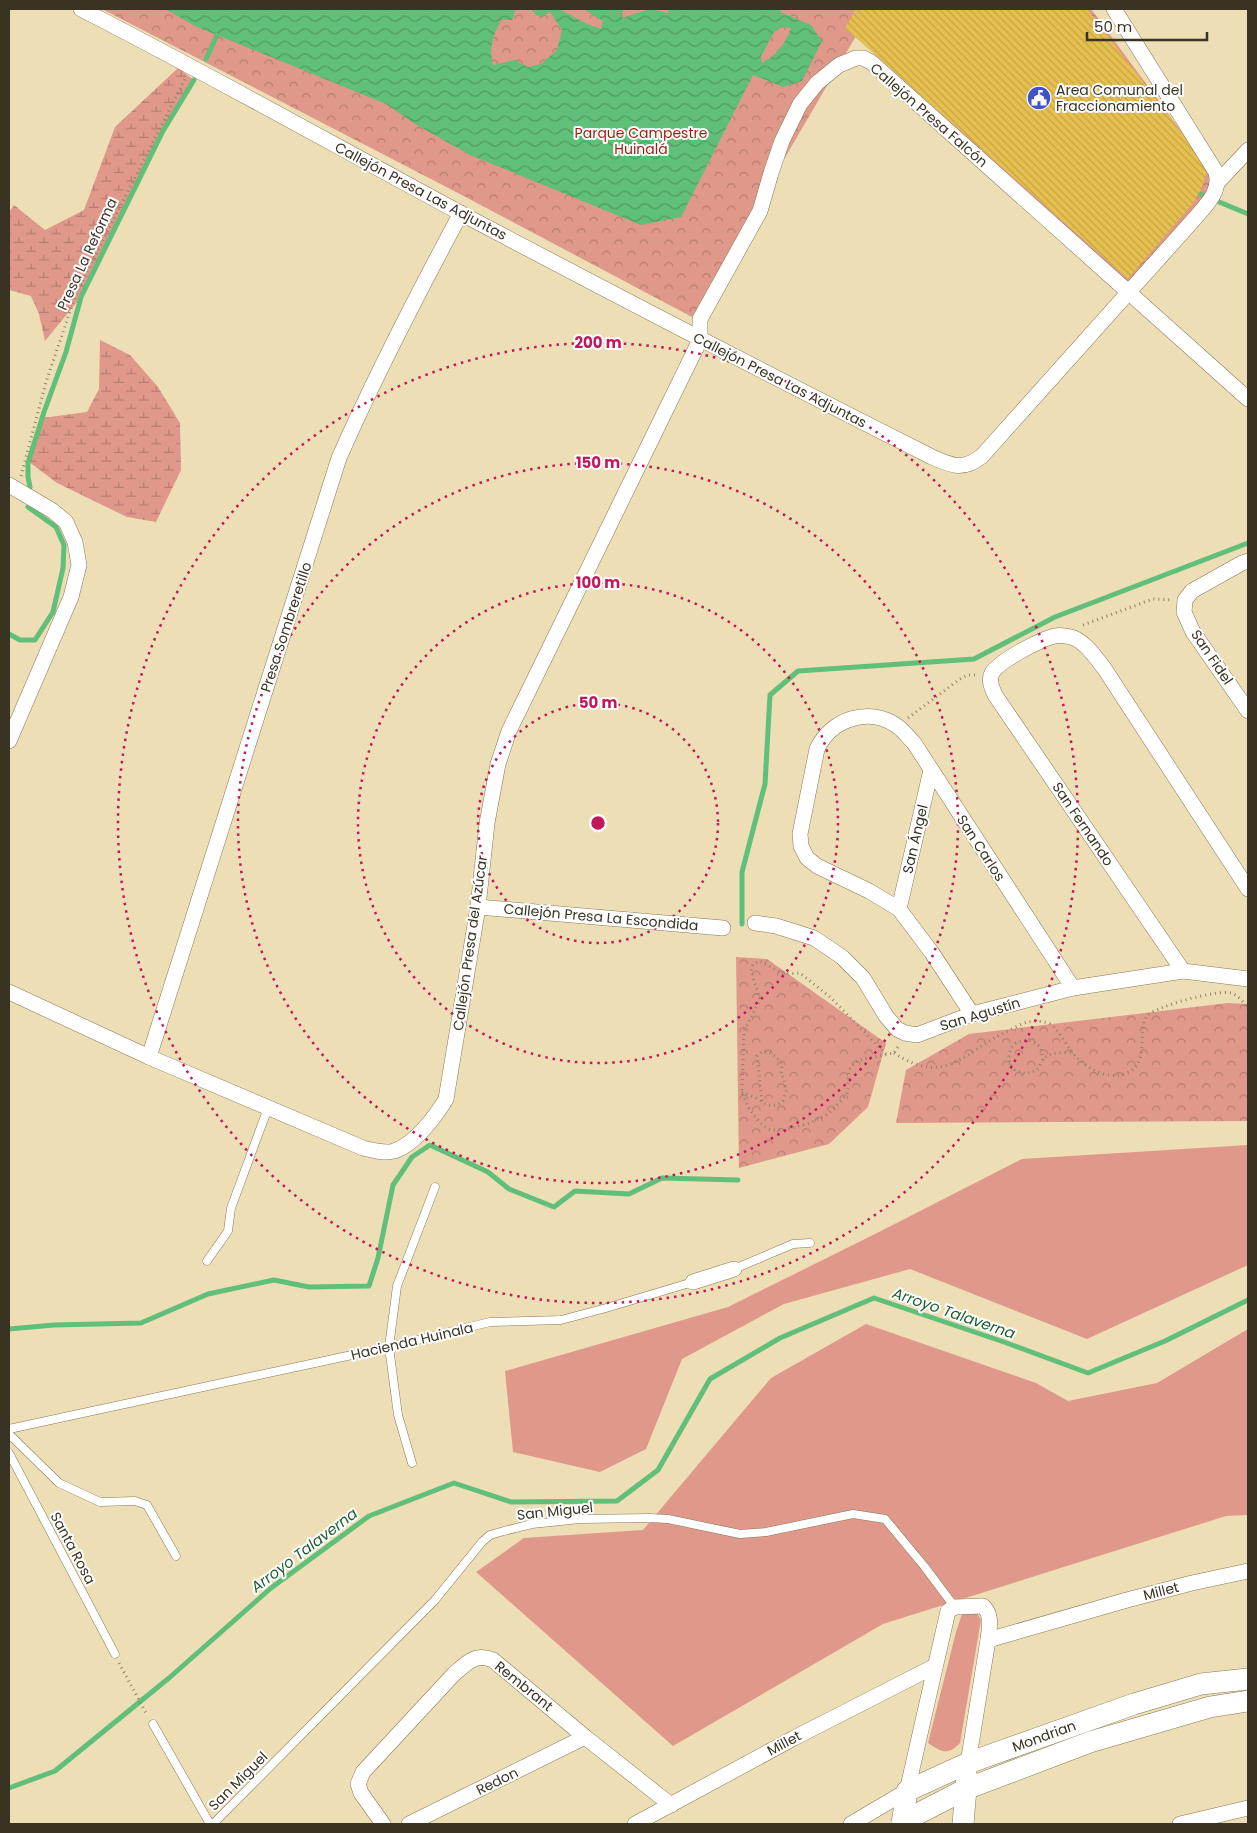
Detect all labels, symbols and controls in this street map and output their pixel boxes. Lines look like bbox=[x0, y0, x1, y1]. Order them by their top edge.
scale bar bbox=[1087, 10, 1207, 42]
text: 50 m bbox=[1094, 16, 1132, 37]
street label: Callejón Presa Falcón bbox=[866, 58, 992, 172]
place label: Area Comunal del Fraccionamiento bbox=[1056, 80, 1183, 116]
public building icon: Area Comunal del Fraccionamiento bbox=[1026, 85, 1052, 111]
park label: Parque Campestre Huinalá bbox=[575, 123, 708, 159]
street label: Callejón Presa Las Adjuntas bbox=[331, 137, 511, 245]
street label: Presa La Reforma bbox=[52, 195, 122, 313]
street label: Callejón Presa Las Adjuntas bbox=[690, 327, 870, 433]
text: 200 m bbox=[574, 332, 622, 353]
text: 150 m bbox=[576, 452, 620, 473]
street label: Presa Sombreretillo bbox=[256, 559, 316, 695]
text: 100 m bbox=[576, 572, 620, 593]
street label: San Fidel bbox=[1186, 626, 1238, 688]
text: 50 m bbox=[579, 692, 617, 713]
street label: San Fernando bbox=[1048, 778, 1118, 870]
street label: San Ángel bbox=[897, 802, 933, 876]
street label: San Carlos bbox=[952, 811, 1010, 885]
centre of rings bbox=[589, 814, 607, 832]
street label: Callejón Presa del Azúcar bbox=[448, 854, 492, 1032]
street label: Callejón Presa La Escondida bbox=[503, 899, 699, 935]
street label: San Agustín bbox=[937, 992, 1023, 1036]
water label: Arroyo Talaverna bbox=[889, 1282, 1018, 1344]
street label: Hacienda Huinala bbox=[349, 1317, 475, 1365]
street label: San Miguel bbox=[516, 1497, 594, 1525]
water label: Arroyo Talaverna bbox=[246, 1503, 362, 1598]
street label: Santa Rosa bbox=[46, 1508, 100, 1588]
street label: Millet bbox=[1141, 1577, 1181, 1605]
street label: Rembrant bbox=[491, 1656, 557, 1716]
street label: Mondrian bbox=[1009, 1715, 1079, 1757]
street label: Millet bbox=[763, 1726, 805, 1760]
street label: San Miguel bbox=[204, 1747, 272, 1815]
street label: Redon bbox=[473, 1762, 521, 1800]

